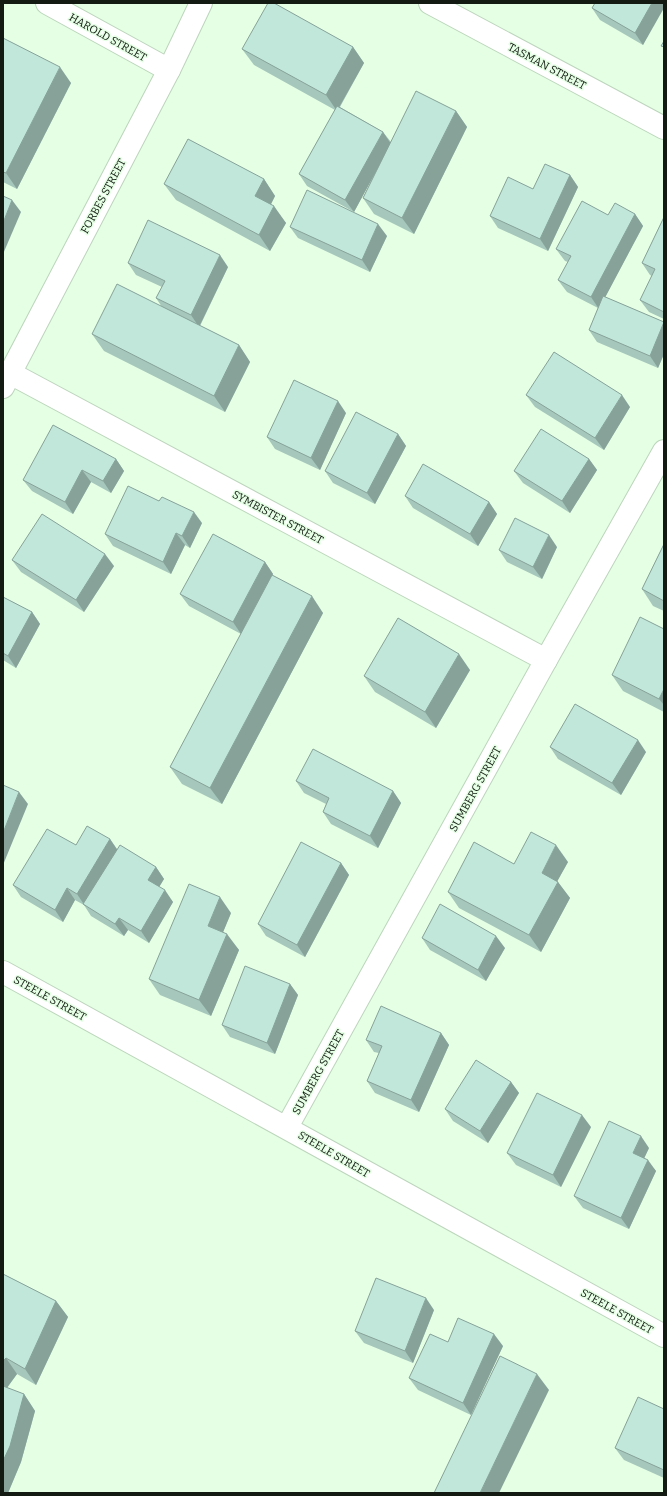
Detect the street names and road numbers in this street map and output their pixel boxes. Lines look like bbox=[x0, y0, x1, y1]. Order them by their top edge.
street label: HAROLD STREET bbox=[67, 11, 149, 64]
street label: TASMAN STREET bbox=[505, 40, 589, 93]
street label: FORBES STREET bbox=[78, 156, 129, 236]
street label: SYMBISTER STREET bbox=[230, 488, 326, 547]
street label: SUMBERG STREET bbox=[447, 744, 504, 834]
street label: STEELE STREET bbox=[11, 973, 89, 1024]
street label: SUMBERG STREET bbox=[290, 1027, 347, 1117]
street label: STEELE STREET bbox=[296, 1129, 372, 1180]
street label: STEELE STREET bbox=[578, 1286, 656, 1337]

